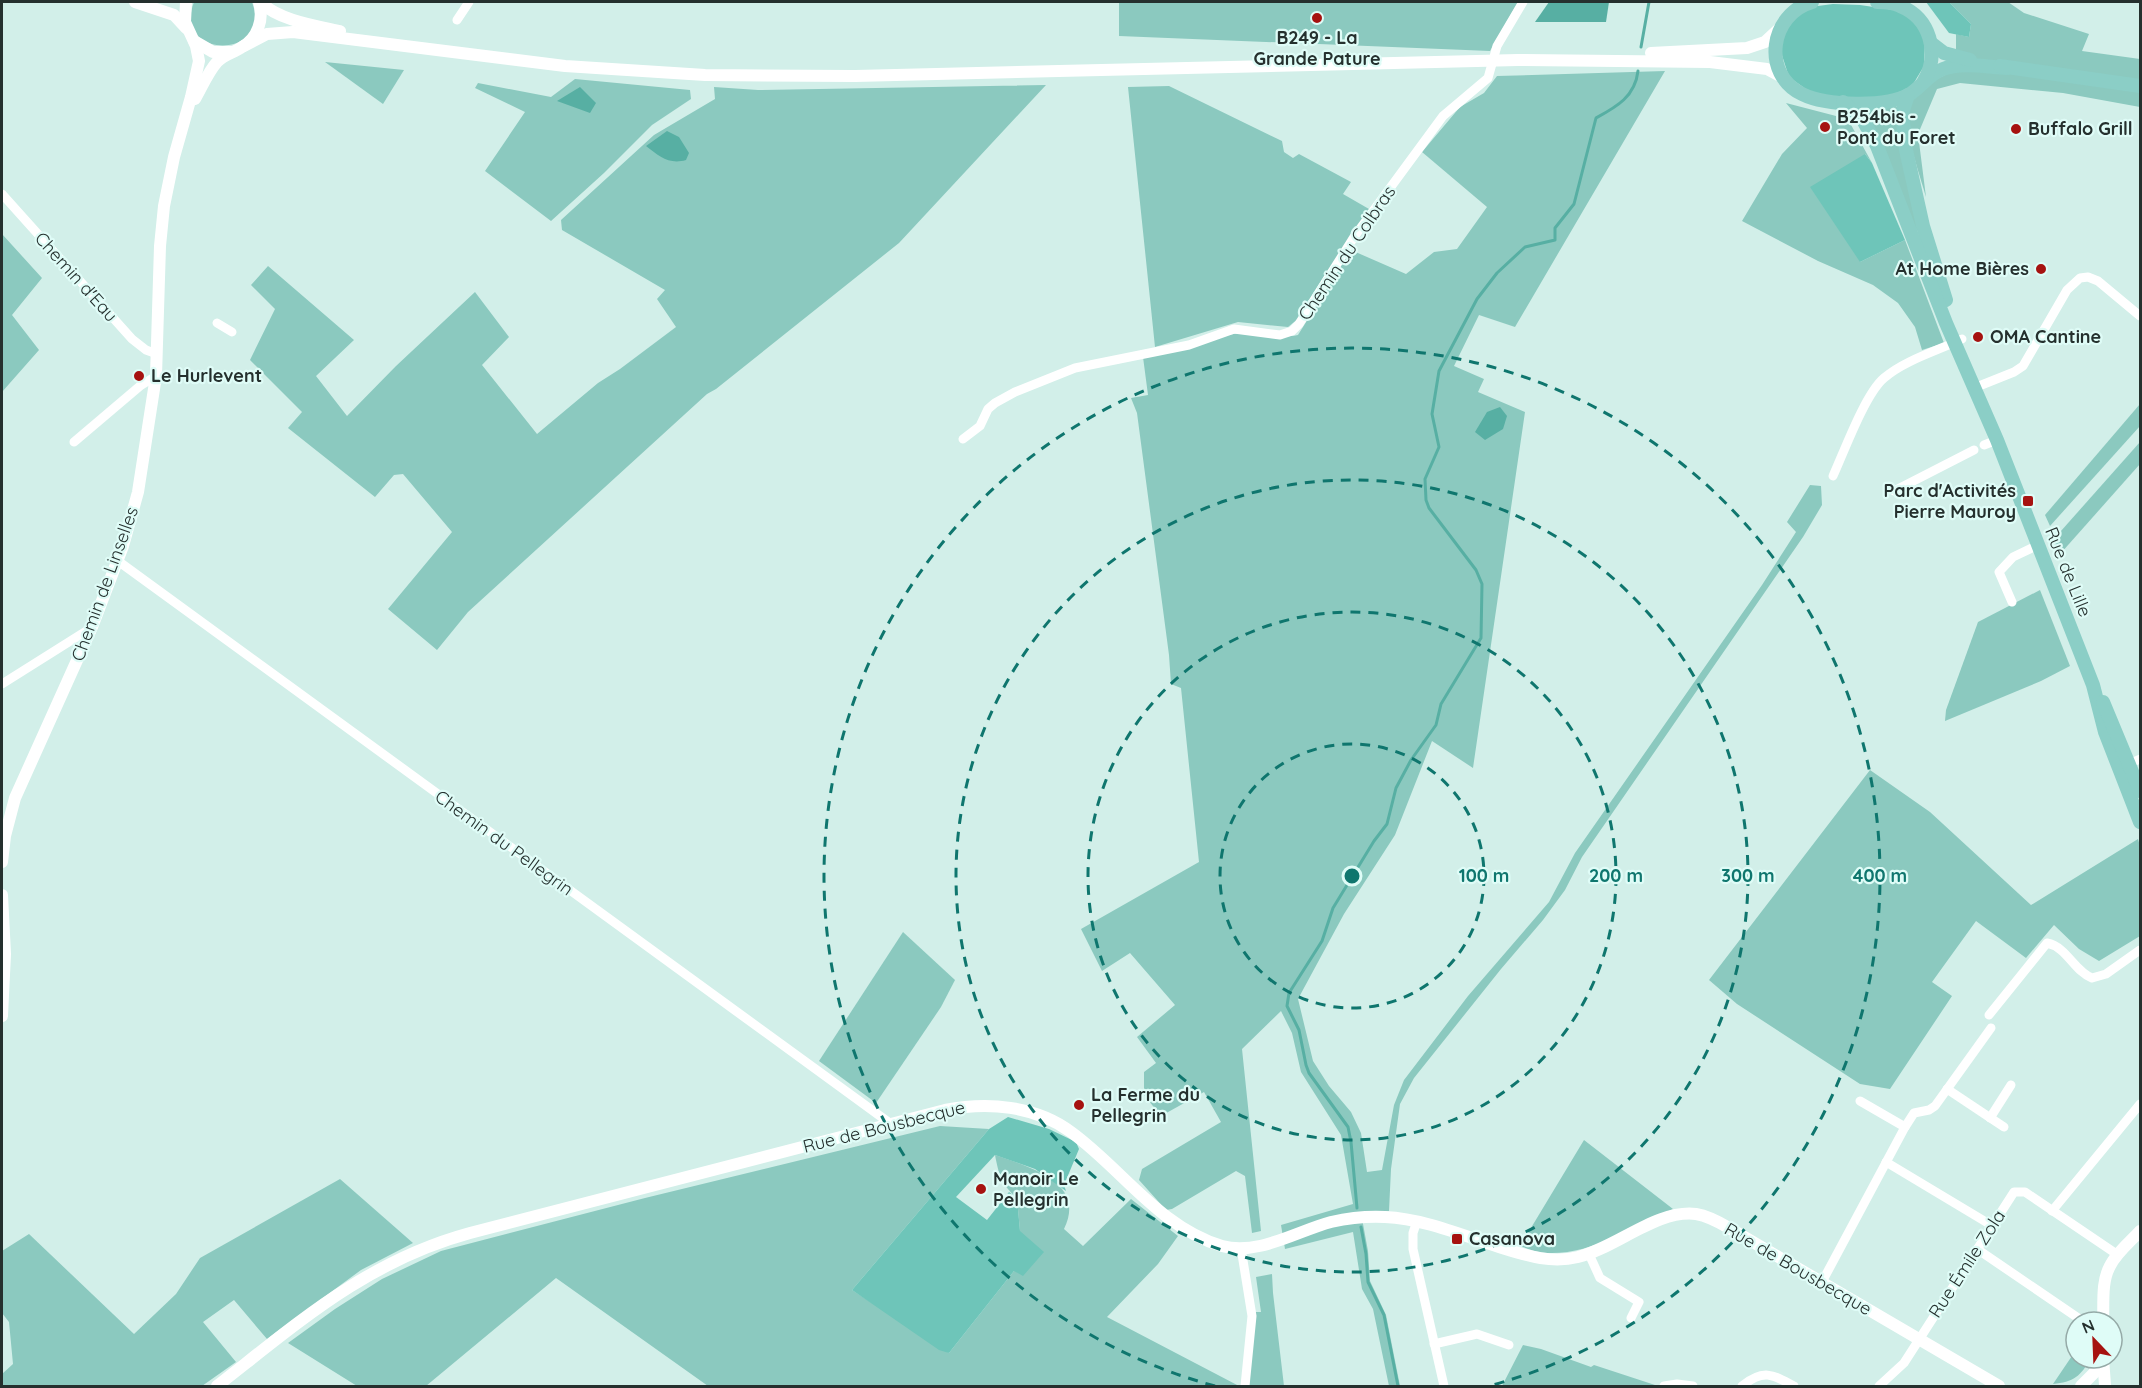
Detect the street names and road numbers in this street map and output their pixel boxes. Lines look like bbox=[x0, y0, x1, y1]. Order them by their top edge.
street label: Chemin du Colbras bbox=[1293, 181, 1400, 325]
street label: Chemin d'Eau bbox=[30, 227, 123, 326]
street label: Chemin de Linselles bbox=[66, 503, 143, 664]
street label: Rue de Lille bbox=[2040, 524, 2097, 620]
street label: Chemin du Pellegrin bbox=[431, 785, 578, 901]
street label: Rue de Bousbecque bbox=[800, 1095, 967, 1158]
street label: Rue Émile Zola bbox=[1923, 1205, 2010, 1322]
street label: Rue de Bousbecque bbox=[1721, 1217, 1876, 1320]

